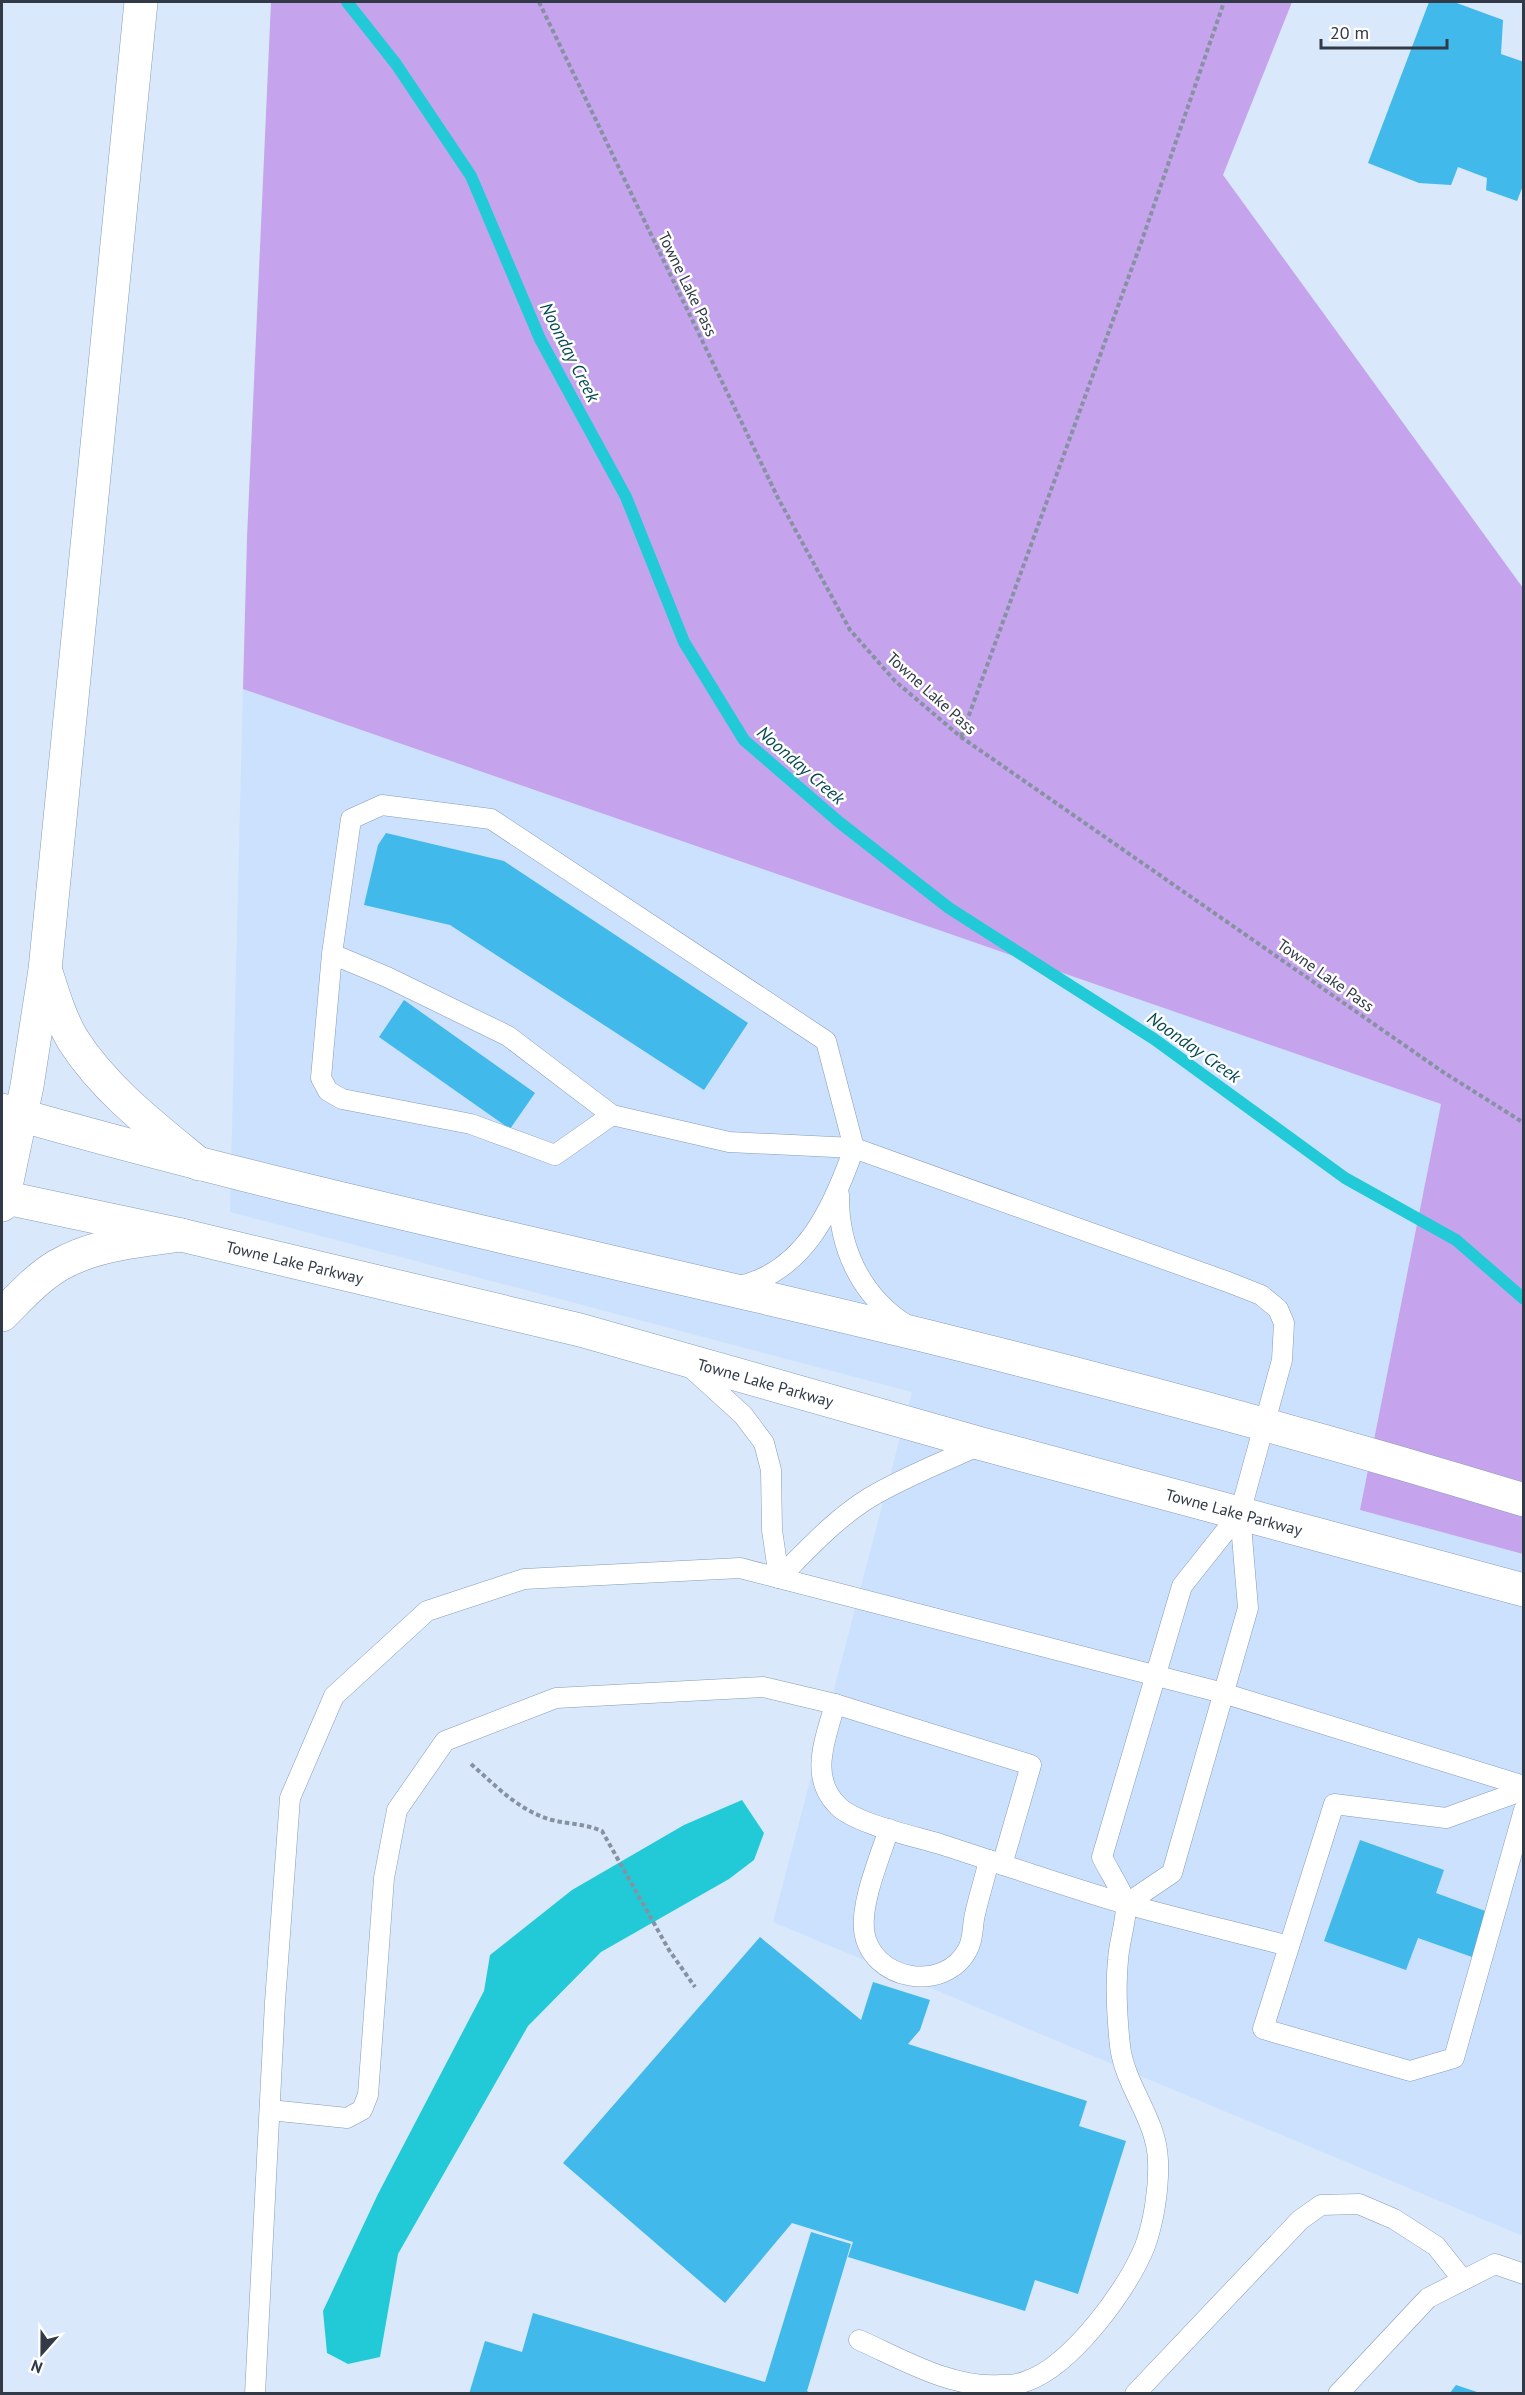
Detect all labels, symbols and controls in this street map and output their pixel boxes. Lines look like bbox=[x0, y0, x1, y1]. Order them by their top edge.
scale bar bbox=[1321, 12, 1447, 50]
text: 20 m bbox=[1330, 21, 1369, 44]
street label: Towne Lake Pass bbox=[654, 229, 722, 340]
water label: Noonday Creek bbox=[535, 298, 605, 407]
street label: Towne Lake Pass bbox=[883, 648, 981, 739]
water label: Noonday Creek bbox=[752, 721, 850, 810]
street label: Towne Lake Pass bbox=[1274, 934, 1379, 1016]
water label: Noonday Creek bbox=[1143, 1006, 1246, 1088]
street label: Towne Lake Parkway bbox=[224, 1236, 366, 1288]
street label: Towne Lake Parkway bbox=[695, 1354, 836, 1412]
street label: Towne Lake Parkway bbox=[1164, 1484, 1305, 1540]
north arrow bbox=[12, 2323, 72, 2383]
text: N bbox=[28, 2356, 45, 2378]

